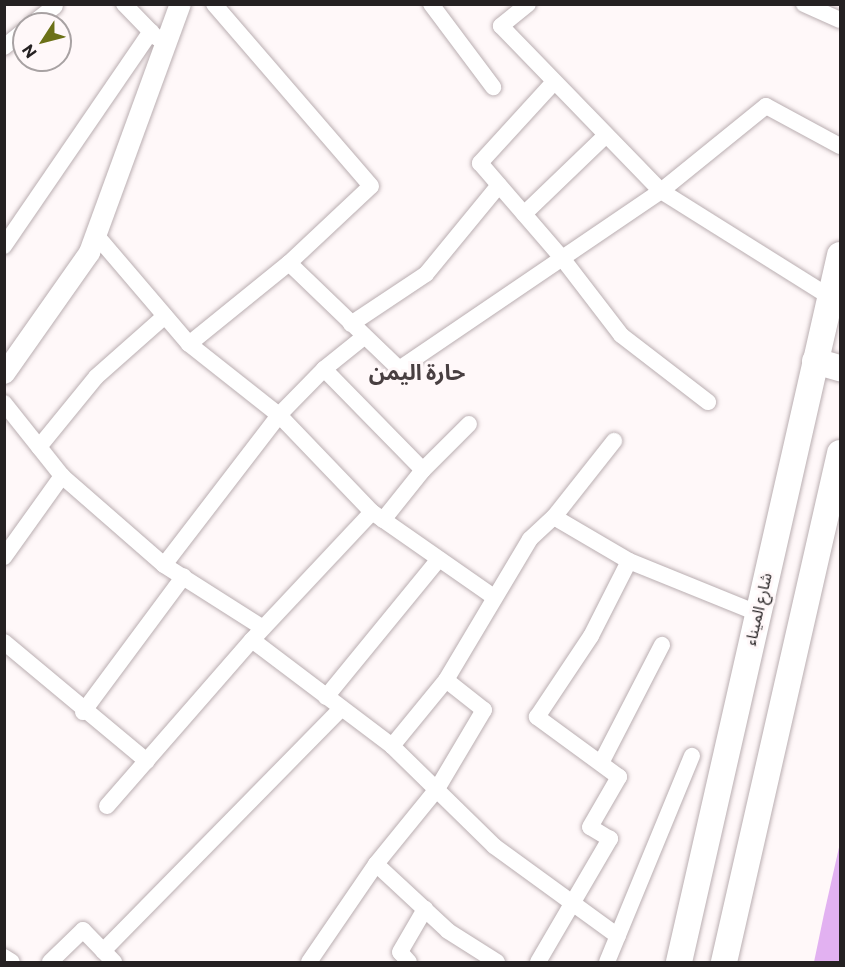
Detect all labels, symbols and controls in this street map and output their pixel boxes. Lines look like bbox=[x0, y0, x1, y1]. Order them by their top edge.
north arrow bbox=[12, 12, 72, 72]
text: N bbox=[17, 41, 40, 62]
district label: حارة اليمن bbox=[369, 359, 465, 385]
street label: شارع الميناء bbox=[740, 571, 776, 647]

